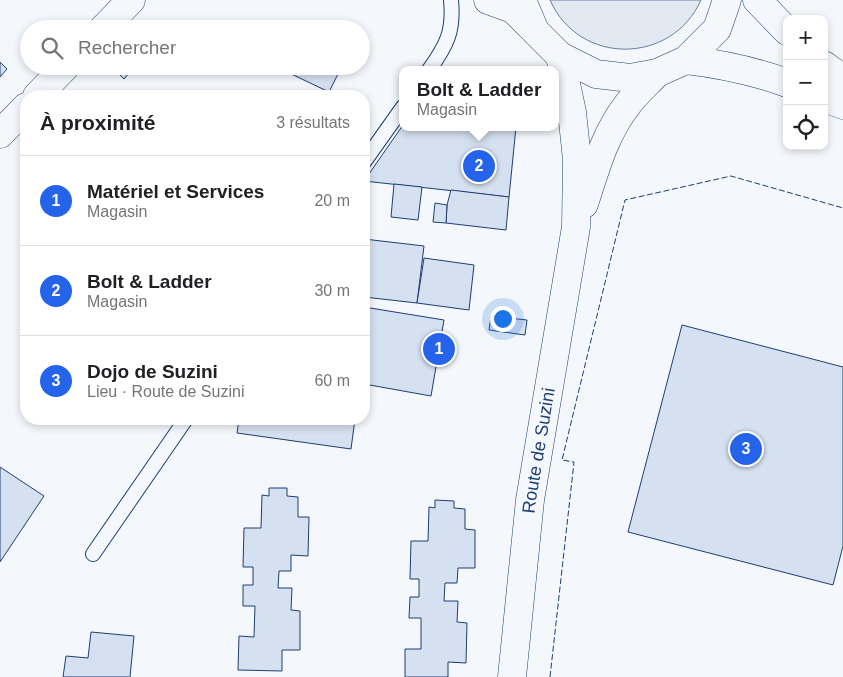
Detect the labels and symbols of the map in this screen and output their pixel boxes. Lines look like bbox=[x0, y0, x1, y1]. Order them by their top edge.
pin: 2 bbox=[463, 147, 495, 185]
your location bbox=[490, 306, 516, 332]
pin: 1 bbox=[423, 330, 455, 368]
street label: Route de Suzini bbox=[519, 386, 559, 514]
pin: 3 bbox=[730, 430, 762, 468]

